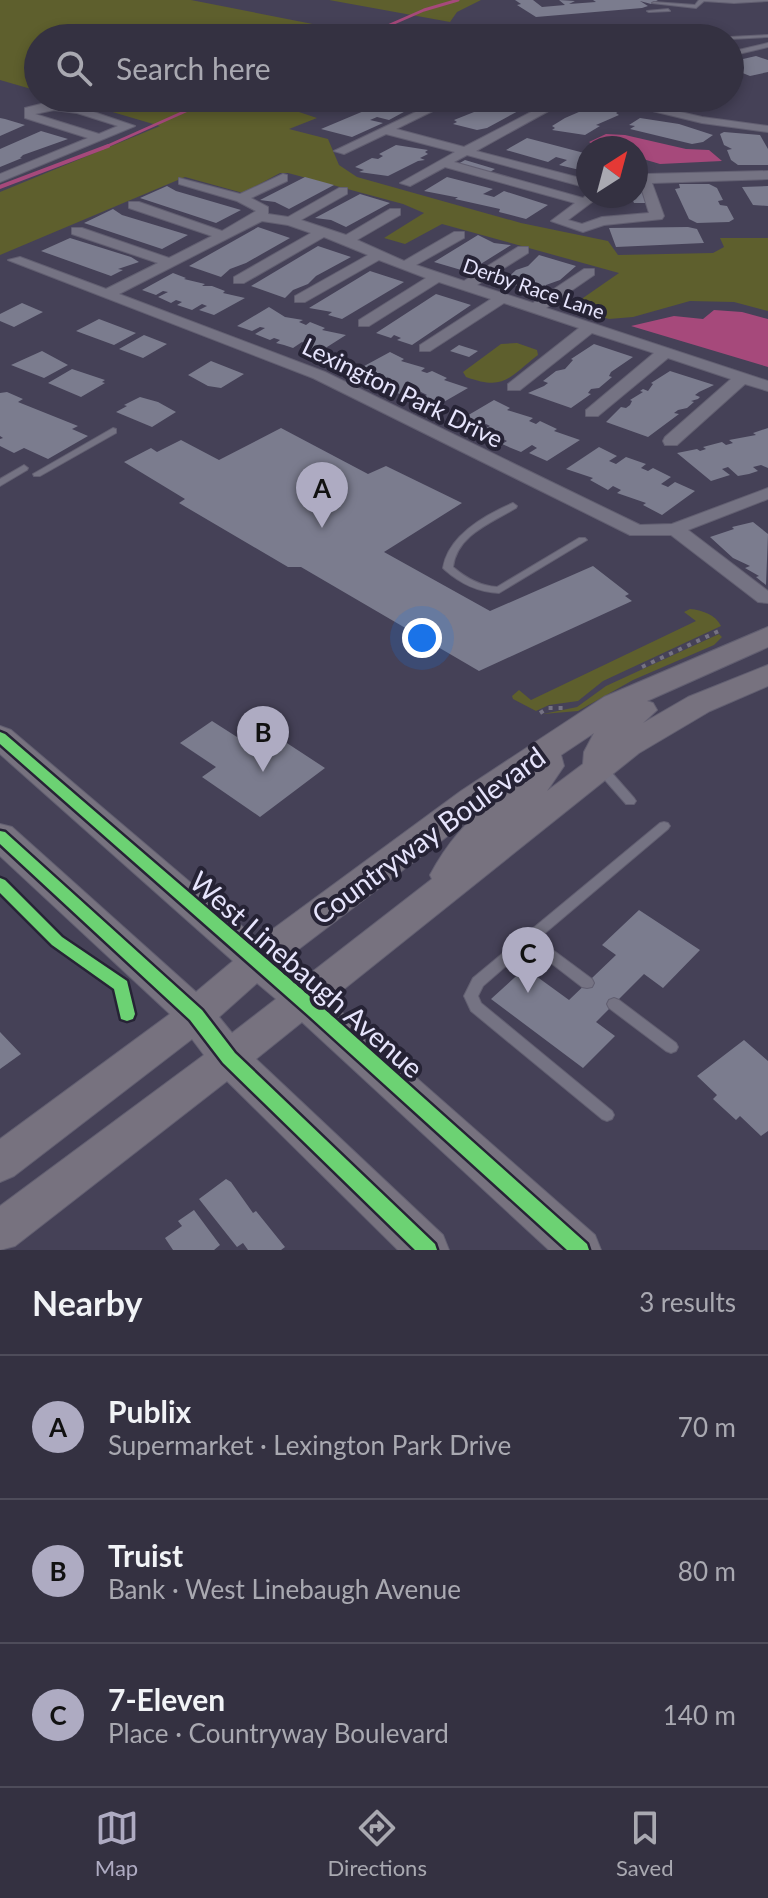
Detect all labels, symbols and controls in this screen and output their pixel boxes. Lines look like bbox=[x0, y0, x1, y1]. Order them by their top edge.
search box bbox=[24, 24, 744, 112]
icon: search bbox=[52, 46, 96, 90]
text: Search here bbox=[116, 50, 271, 86]
north arrow bbox=[576, 136, 648, 208]
street label: Derby Race Lane bbox=[460, 253, 608, 323]
street label: Lexington Park Drive bbox=[298, 331, 508, 453]
pin: A bbox=[296, 462, 348, 528]
your location bbox=[402, 618, 442, 658]
pin: B bbox=[237, 706, 289, 772]
street label: Countryway Boulevard bbox=[305, 739, 551, 931]
street label: West Linebaugh Avenue bbox=[184, 864, 430, 1084]
pin: C bbox=[502, 927, 554, 993]
text: Nearby bbox=[32, 1282, 143, 1323]
text: 3 results bbox=[639, 1286, 736, 1318]
text: Publix bbox=[108, 1393, 191, 1429]
text: A bbox=[49, 1411, 67, 1443]
text: 70 m bbox=[678, 1411, 736, 1443]
text: Supermarket · Lexington Park Drive bbox=[108, 1429, 511, 1461]
text: Truist bbox=[108, 1537, 183, 1573]
text: B bbox=[49, 1555, 67, 1587]
text: 80 m bbox=[678, 1555, 736, 1587]
text: Bank · West Linebaugh Avenue bbox=[108, 1573, 461, 1605]
text: 7-Eleven bbox=[108, 1681, 225, 1717]
text: C bbox=[49, 1699, 67, 1731]
text: 140 m bbox=[663, 1699, 736, 1731]
text: Place · Countryway Boulevard bbox=[108, 1717, 449, 1749]
tab: Map bbox=[95, 1806, 139, 1881]
tab: Directions bbox=[328, 1806, 427, 1881]
tab: Saved bbox=[616, 1806, 673, 1881]

